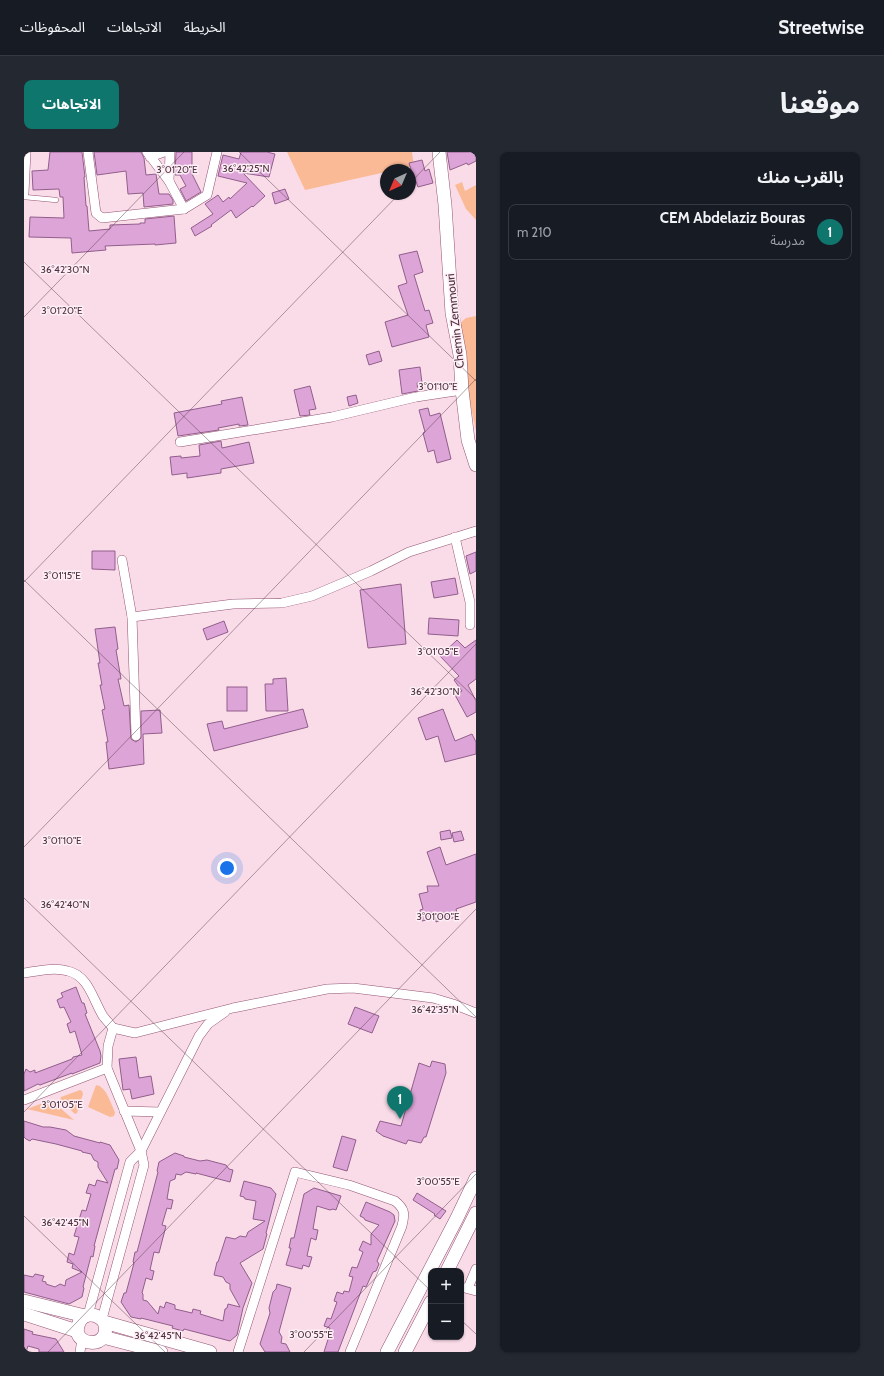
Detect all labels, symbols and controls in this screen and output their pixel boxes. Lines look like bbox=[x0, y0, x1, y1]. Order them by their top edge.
text: Streetwise bbox=[778, 16, 864, 39]
text: المحفوظات bbox=[20, 18, 85, 36]
text: الاتجاهات bbox=[107, 18, 162, 36]
text: الخريطة bbox=[184, 18, 226, 36]
button: الاتجاهات bbox=[24, 80, 119, 129]
text: موقعنا bbox=[780, 86, 860, 120]
text: 36°42'25"N bbox=[222, 162, 270, 175]
text: 3°01'20"E bbox=[156, 163, 198, 176]
north arrow bbox=[380, 164, 416, 200]
text: بالقرب منك bbox=[757, 167, 844, 187]
text: CEM Abdelaziz Bouras bbox=[660, 209, 805, 227]
text: 210 m bbox=[517, 224, 551, 240]
text: 1 bbox=[828, 224, 832, 240]
text: مدرسة bbox=[770, 232, 805, 248]
text: 36°42'30"N bbox=[40, 263, 90, 276]
street label: Chemin Zemmouri bbox=[442, 273, 467, 369]
text: 3°01'20"E bbox=[41, 304, 83, 317]
text: 3°01'10"E bbox=[418, 380, 458, 393]
text: 3°01'15"E bbox=[43, 569, 81, 582]
text: 3°01'05"E bbox=[417, 645, 459, 658]
text: 36°42'30"N bbox=[410, 685, 460, 698]
text: 3°01'10"E bbox=[42, 834, 82, 847]
your location bbox=[217, 858, 237, 878]
text: 36°42'40"N bbox=[40, 898, 90, 911]
text: 3°01'00"E bbox=[416, 910, 460, 923]
text: 36°42'35"N bbox=[411, 1003, 459, 1016]
pin: 1 bbox=[387, 1086, 413, 1119]
text: 3°01'05"E bbox=[41, 1098, 83, 1111]
text: 3°00'55"E bbox=[416, 1175, 460, 1188]
text: 36°42'45"N bbox=[41, 1216, 89, 1229]
map controls bbox=[428, 1268, 464, 1340]
button: + bbox=[428, 1268, 464, 1304]
button: − bbox=[428, 1304, 464, 1340]
text: 3°00'55"E bbox=[289, 1328, 333, 1341]
text: 36°42'45"N bbox=[134, 1329, 182, 1342]

